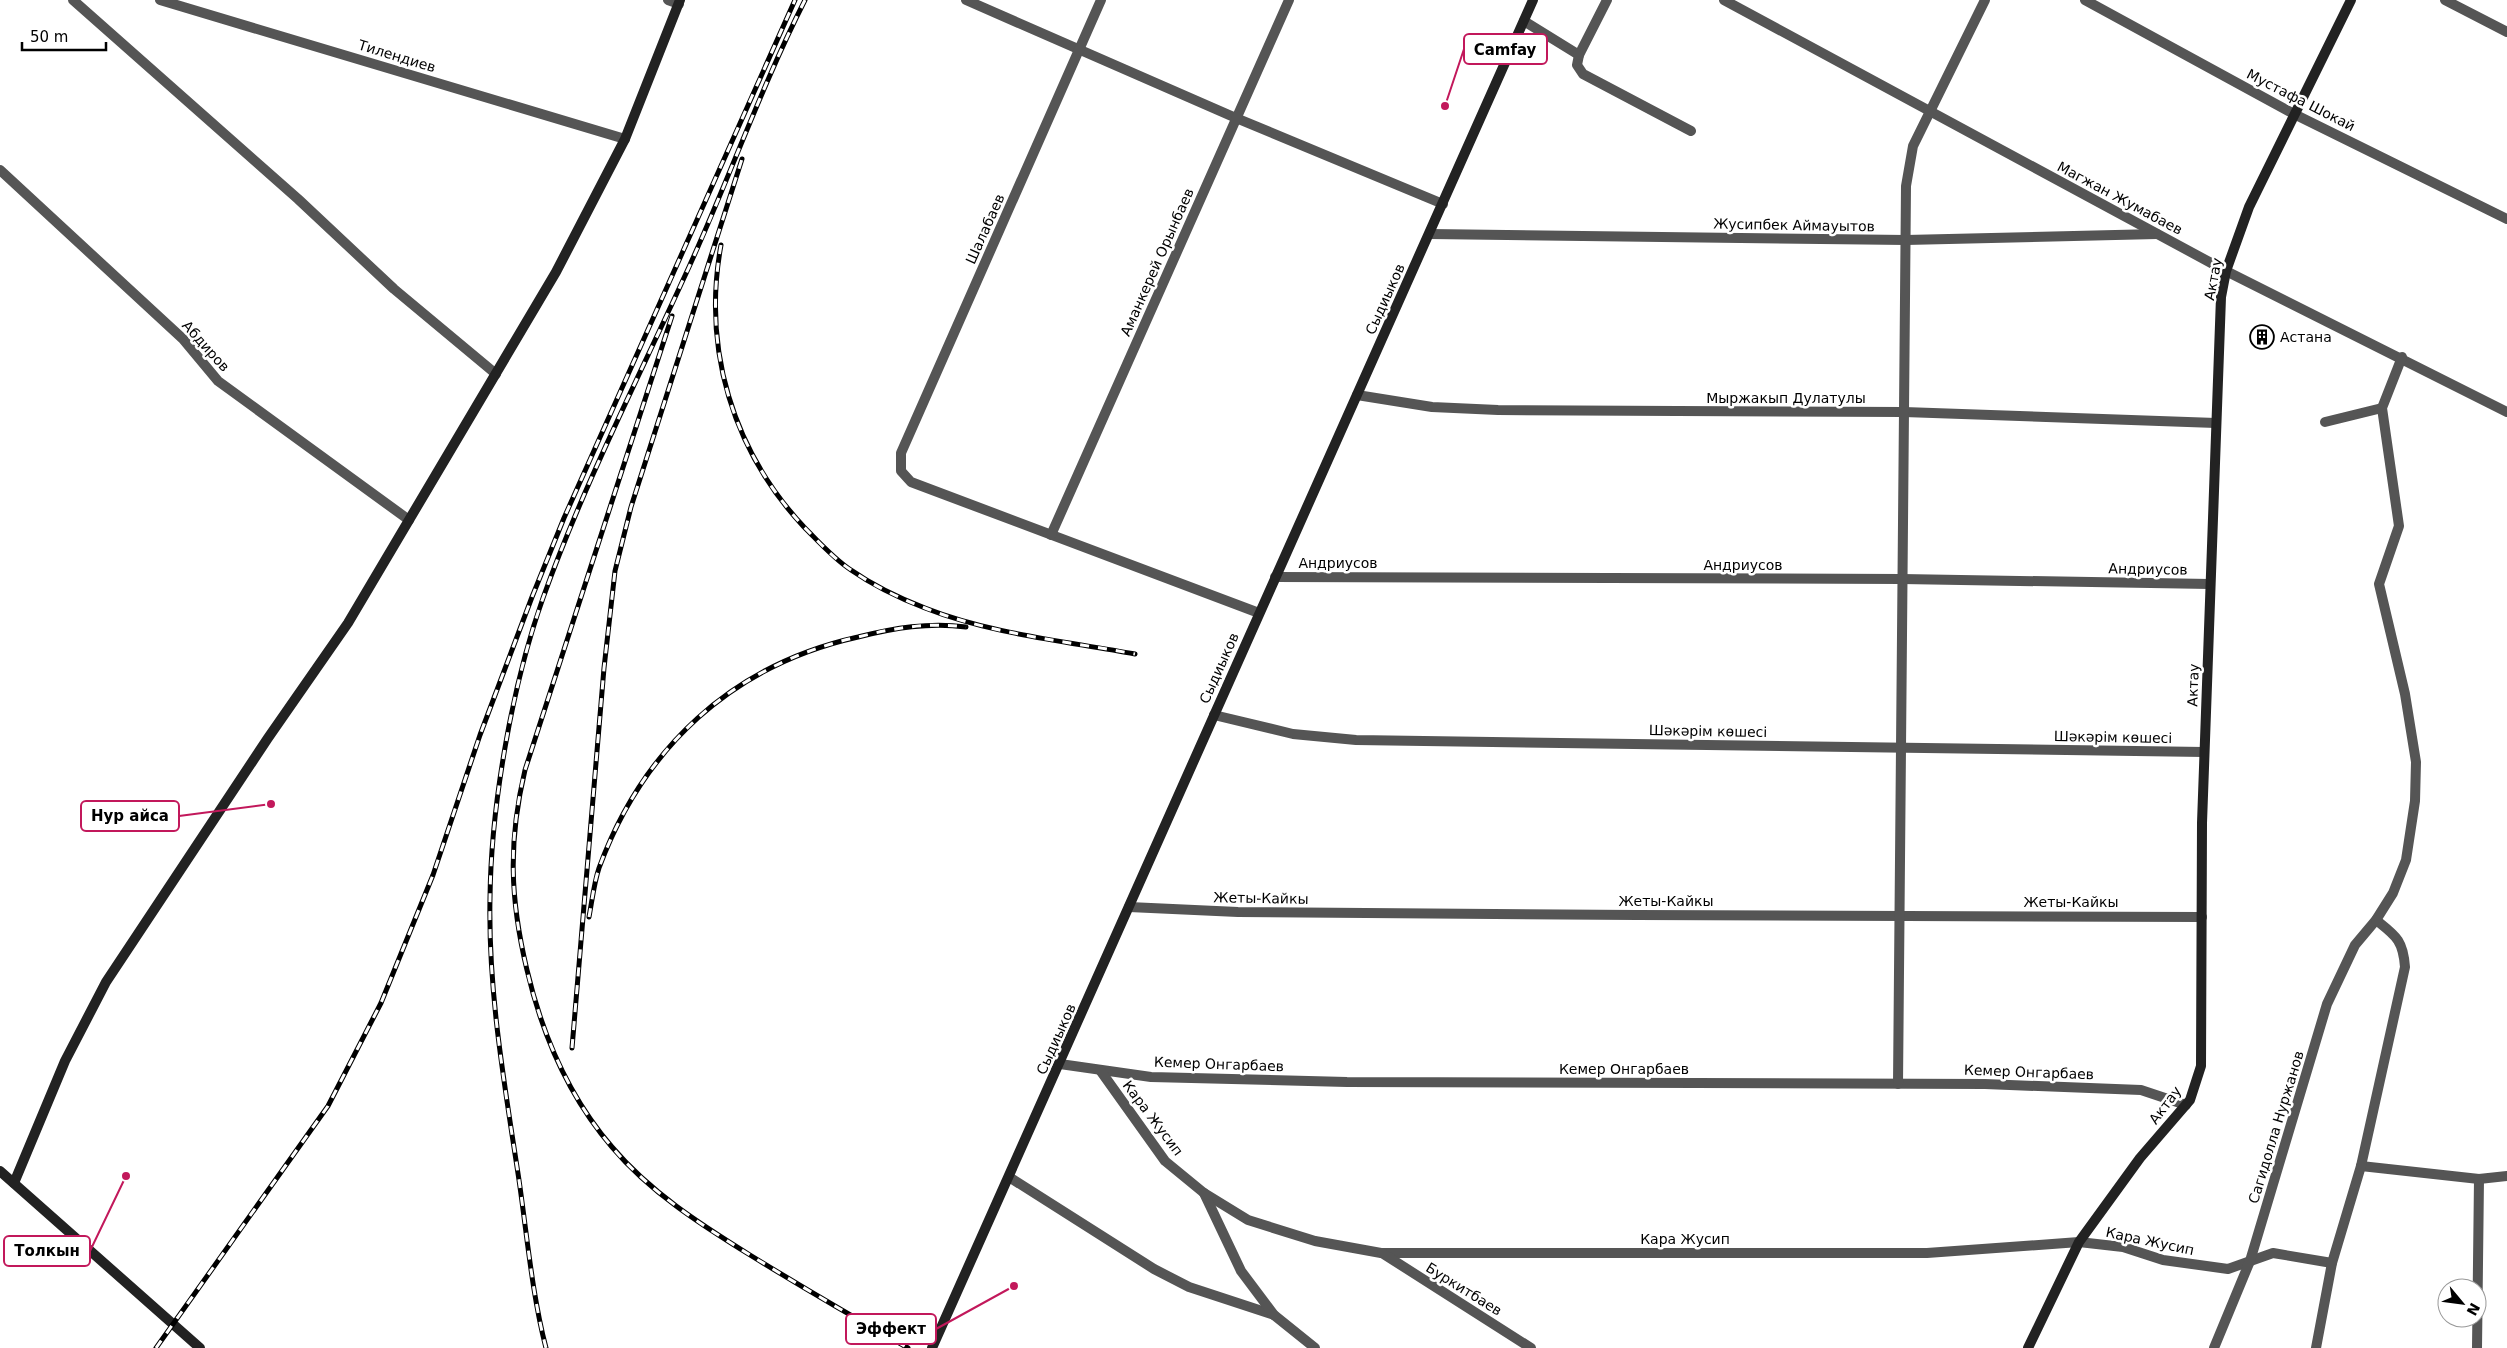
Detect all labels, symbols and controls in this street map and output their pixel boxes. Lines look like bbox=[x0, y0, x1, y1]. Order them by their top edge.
scale bar bbox=[22, 20, 106, 52]
text: 50 m bbox=[30, 28, 68, 46]
callout: Camfay bbox=[1464, 34, 1547, 64]
street label: Тилендиев bbox=[355, 36, 438, 75]
text: Camfay bbox=[1474, 41, 1537, 59]
street label: Мустафа Шокай bbox=[2244, 66, 2358, 134]
street label: Магжан Жумабаев bbox=[2055, 158, 2185, 238]
street label: Аманкерей Орынбаев bbox=[1117, 186, 1197, 338]
street label: Шалабаев bbox=[962, 191, 1008, 267]
street label: Жусипбек Аймауытов bbox=[1713, 216, 1875, 234]
street label: Актау bbox=[2201, 256, 2225, 302]
street label: Сыдиыков bbox=[1362, 261, 1408, 337]
street label: Абдиров bbox=[179, 317, 233, 375]
building icon: Астана bbox=[2249, 324, 2275, 350]
place label: Астана bbox=[2280, 329, 2332, 345]
street label: Мыржакып Дулатулы bbox=[1706, 390, 1866, 406]
street label: Андриусов bbox=[1298, 555, 1378, 571]
street label: Андриусов bbox=[1703, 557, 1783, 573]
street label: Андриусов bbox=[2108, 560, 2188, 578]
street label: Сыдиыков bbox=[1196, 630, 1242, 706]
street label: Актау bbox=[2184, 663, 2202, 707]
street label: Шәкәрім көшесі bbox=[1649, 722, 1767, 740]
street label: Шәкәрім көшесі bbox=[2054, 728, 2172, 746]
callout: Нур айса bbox=[81, 801, 179, 831]
text: Нур айса bbox=[91, 807, 169, 825]
street label: Жеты-Кайкы bbox=[1213, 889, 1309, 907]
street label: Жеты-Кайкы bbox=[1618, 893, 1714, 909]
street label: Жеты-Кайкы bbox=[2023, 894, 2119, 910]
street label: Сыдиыков bbox=[1033, 1001, 1079, 1077]
street label: Сагидолла Нуржанов bbox=[2245, 1049, 2307, 1205]
street label: Кемер Онгарбаев bbox=[1154, 1054, 1284, 1074]
street label: Кемер Онгарбаев bbox=[1559, 1061, 1689, 1077]
street label: Кемер Онгарбаев bbox=[1964, 1062, 2094, 1082]
street label: Кара Жусип bbox=[1120, 1077, 1186, 1159]
street label: Актау bbox=[2146, 1083, 2184, 1127]
street label: Кара Жусип bbox=[2104, 1224, 2196, 1258]
street label: Кара Жусип bbox=[1640, 1231, 1730, 1247]
callout: Толкын bbox=[4, 1236, 90, 1266]
text: Толкын bbox=[14, 1242, 80, 1260]
street label: Буркитбаев bbox=[1423, 1259, 1505, 1319]
north arrow bbox=[2437, 1278, 2487, 1328]
text: N bbox=[2464, 1300, 2483, 1318]
callout: Эффект bbox=[846, 1314, 936, 1344]
text: Эффект bbox=[856, 1320, 926, 1338]

